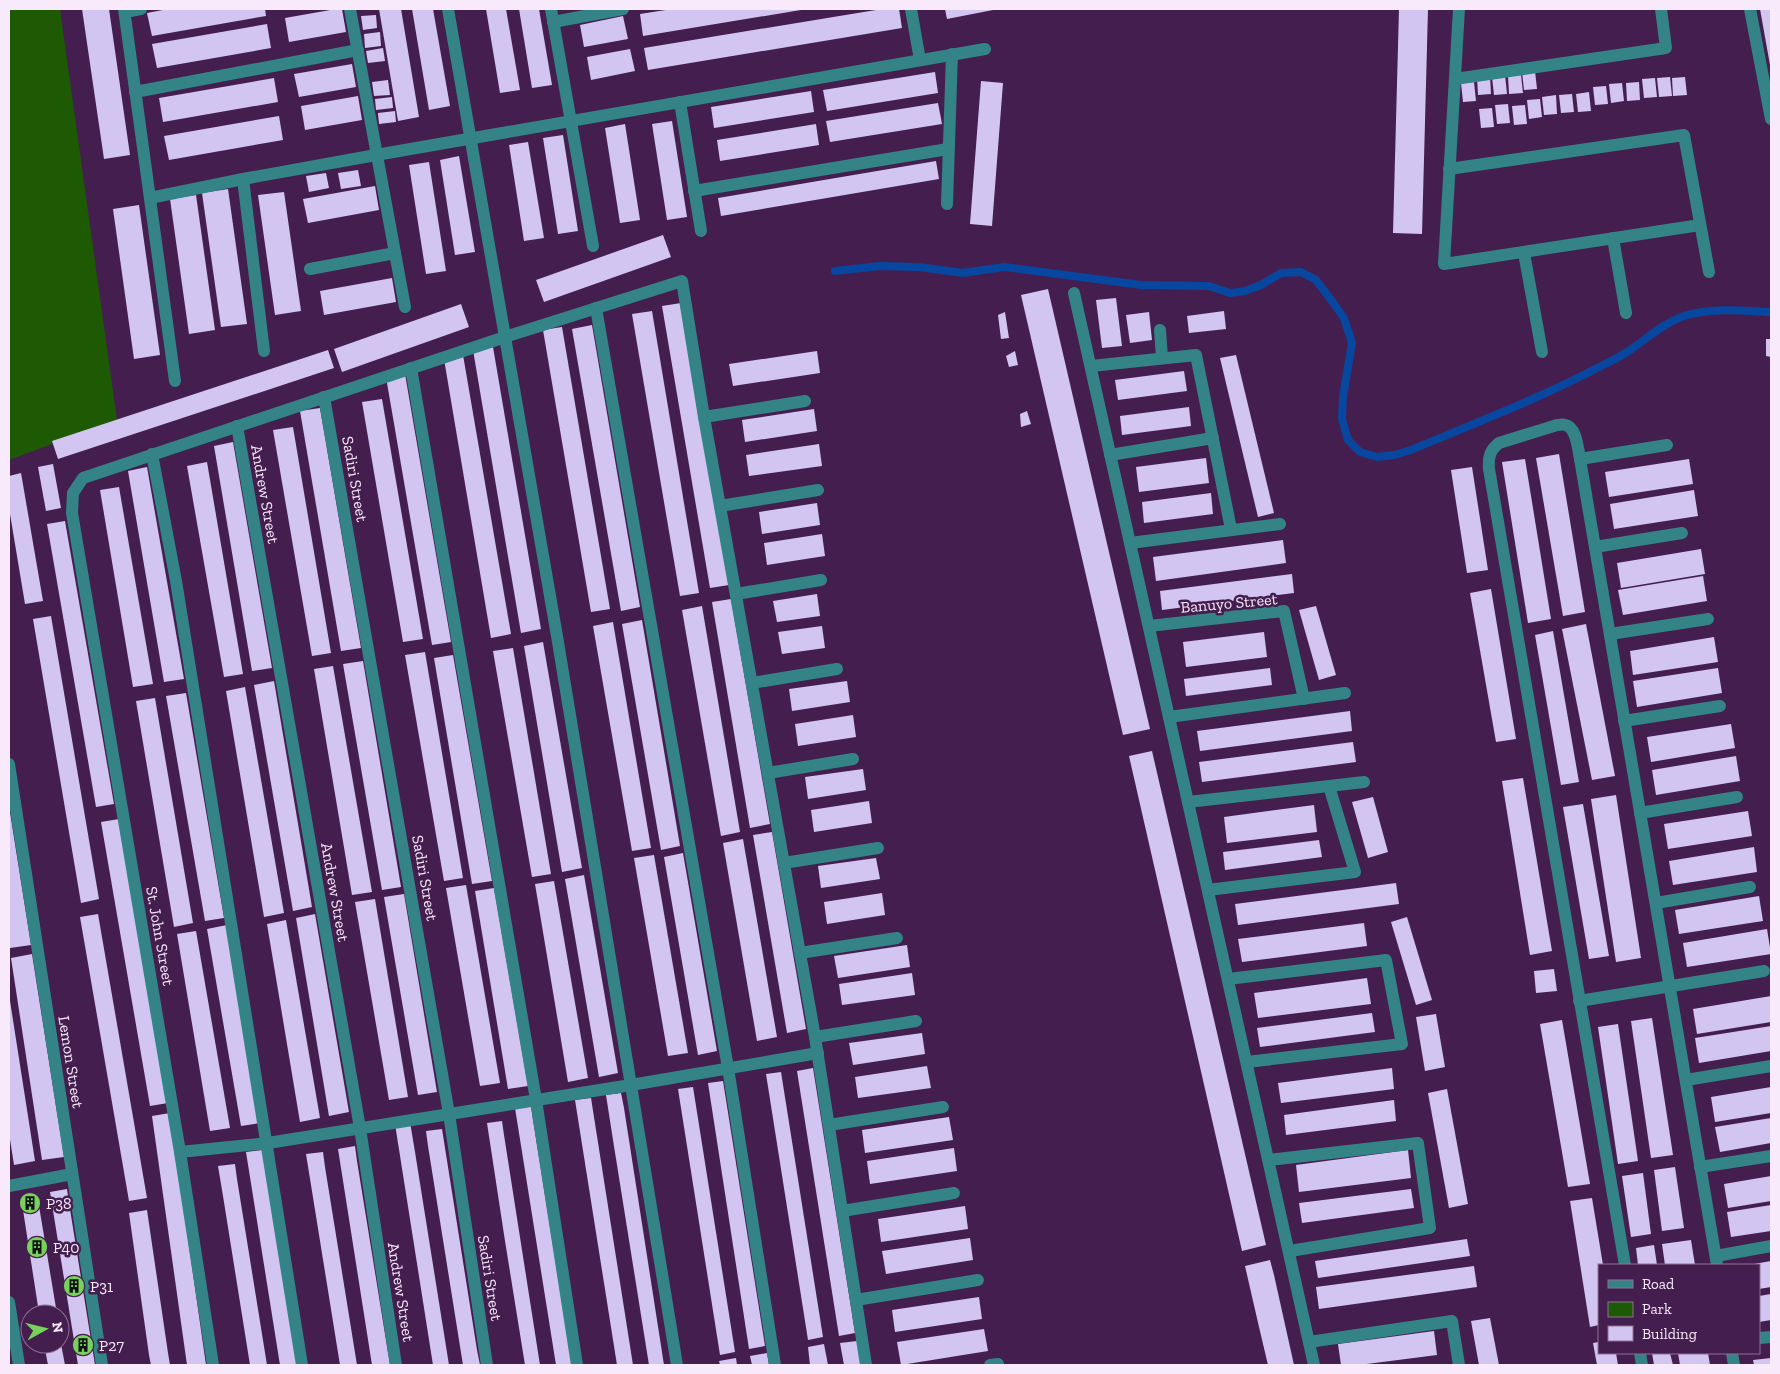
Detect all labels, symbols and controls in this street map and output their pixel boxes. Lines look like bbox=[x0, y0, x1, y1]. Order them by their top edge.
street label: Sadiri Street bbox=[338, 435, 372, 523]
street label: Andrew Street bbox=[247, 443, 283, 545]
street label: Banuyo Street bbox=[1180, 589, 1278, 617]
street label: Sadiri Street bbox=[408, 834, 442, 922]
street label: Andrew Street bbox=[317, 841, 353, 943]
street label: St. John Street bbox=[142, 885, 178, 987]
street label: Lemon Street bbox=[54, 1014, 88, 1110]
building icon: P38 bbox=[18, 1191, 42, 1215]
place label: P38 bbox=[46, 1194, 72, 1213]
street label: Sadiri Street bbox=[474, 1234, 506, 1322]
building icon: P40 bbox=[25, 1235, 49, 1259]
place label: P40 bbox=[53, 1238, 79, 1257]
street label: Andrew Street bbox=[384, 1241, 418, 1343]
legend bbox=[1598, 1264, 1760, 1354]
building icon: P31 bbox=[62, 1274, 86, 1298]
text: Road bbox=[1642, 1275, 1675, 1293]
place label: P31 bbox=[90, 1277, 113, 1296]
text: Park bbox=[1642, 1300, 1672, 1318]
north arrow bbox=[20, 1304, 70, 1354]
text: N bbox=[48, 1321, 67, 1334]
text: Building bbox=[1642, 1325, 1697, 1343]
building icon: P27 bbox=[71, 1333, 95, 1357]
place label: P27 bbox=[99, 1336, 124, 1355]

